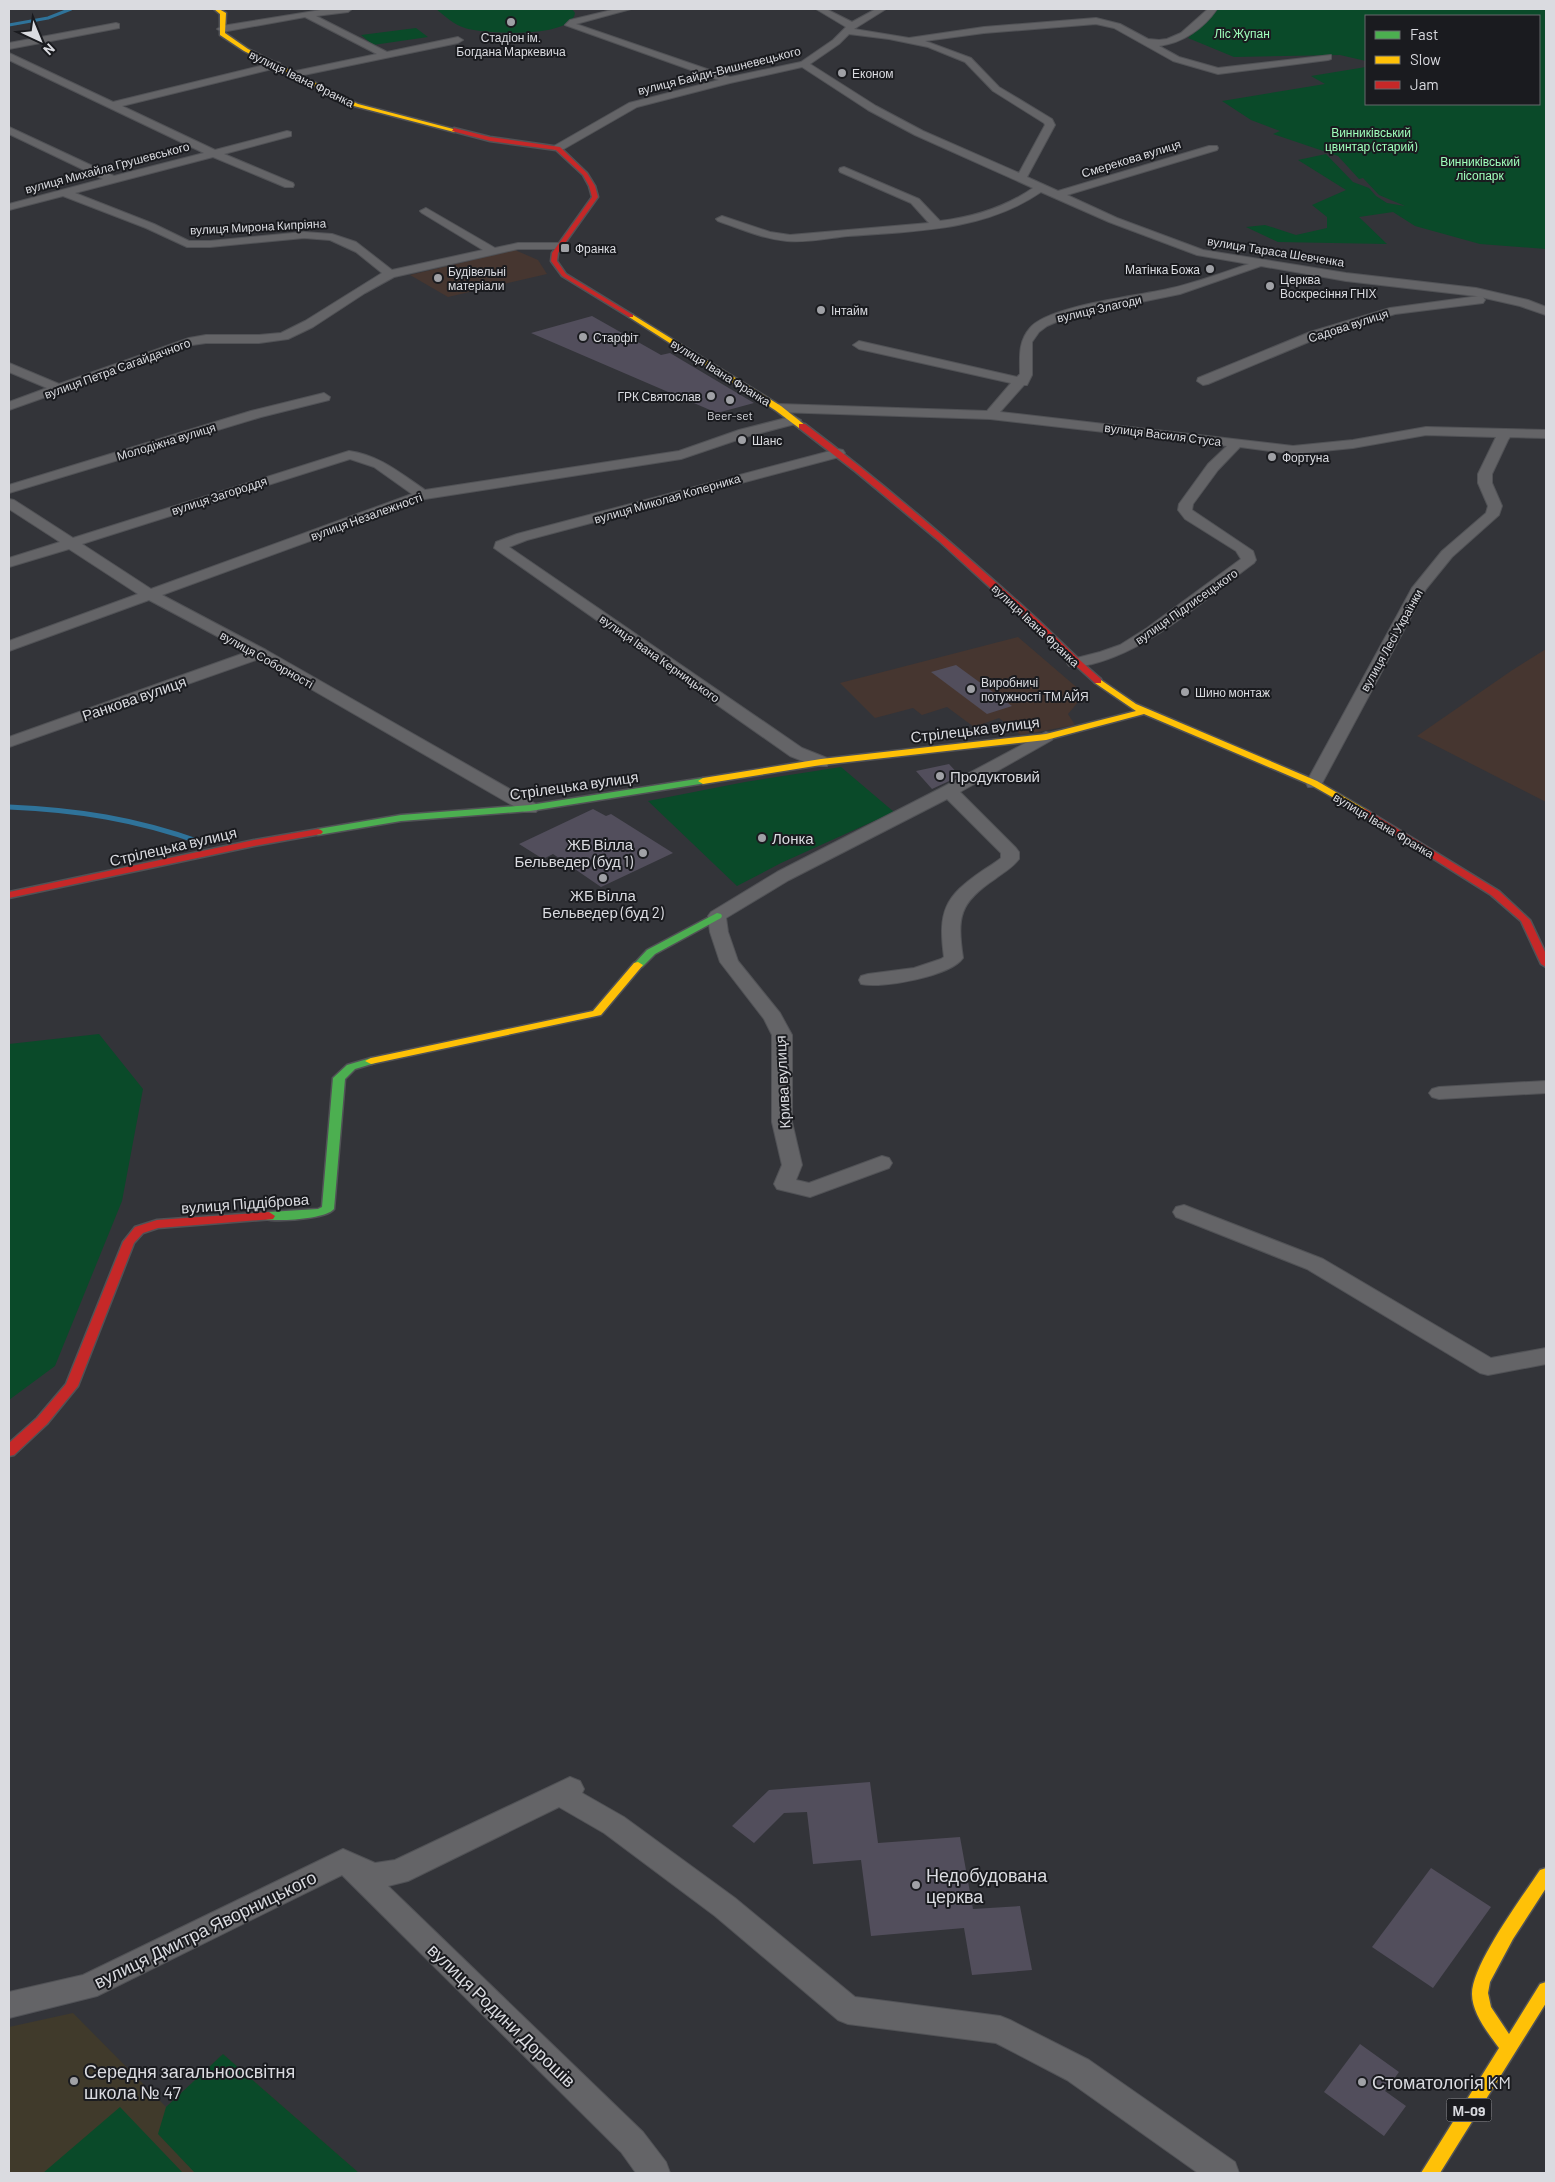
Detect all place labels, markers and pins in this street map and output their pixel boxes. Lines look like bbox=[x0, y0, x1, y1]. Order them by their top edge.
marker: Стадіон ім. Богдана Маркевича bbox=[505, 16, 517, 28]
place label: Стадіон ім. Богдана Маркевича bbox=[456, 30, 566, 59]
place label: Економ bbox=[852, 66, 894, 80]
marker: Економ bbox=[836, 67, 848, 79]
place label: Франка bbox=[575, 241, 617, 256]
marker: Франка bbox=[559, 242, 571, 254]
place label: Матінка Божа bbox=[1125, 262, 1200, 276]
marker: Матінка Божа bbox=[1204, 263, 1216, 275]
place label: Будівельні матеріали bbox=[448, 264, 506, 293]
marker: Будівельні матеріали bbox=[432, 272, 444, 284]
place label: Церква Воскресіння ГНІХ bbox=[1280, 272, 1377, 301]
marker: Церква Воскресіння ГНІХ bbox=[1264, 280, 1276, 292]
place label: Інтайм bbox=[831, 303, 868, 317]
marker: Інтайм bbox=[815, 304, 827, 316]
place label: Старфіт bbox=[593, 330, 639, 345]
marker: Старфіт bbox=[577, 331, 589, 343]
place label: ГРК Святослав bbox=[618, 389, 701, 403]
marker: ГРК Святослав bbox=[705, 390, 717, 402]
marker: Beer-set bbox=[724, 394, 736, 406]
place label: Beer-set bbox=[707, 408, 753, 422]
place label: Шанс bbox=[752, 433, 782, 447]
marker: Шанс bbox=[736, 434, 748, 446]
place label: Фортуна bbox=[1282, 450, 1329, 465]
marker: Фортуна bbox=[1266, 451, 1278, 463]
place label: Виробничі потужності ТМ АЙЯ bbox=[981, 675, 1089, 704]
marker: Виробничі потужності ТМ АЙЯ bbox=[965, 683, 977, 695]
place label: Шино монтаж bbox=[1195, 685, 1270, 699]
marker: Шино монтаж bbox=[1179, 686, 1191, 698]
place label: Продуктовий bbox=[950, 767, 1040, 785]
marker: Продуктовий bbox=[934, 770, 946, 782]
place label: Лонка bbox=[772, 829, 814, 847]
marker: Лонка bbox=[756, 832, 768, 844]
place label: ЖБ Вілла Бельведер (буд 1) bbox=[514, 835, 634, 870]
marker: ЖБ Вілла Бельведер (буд 1) bbox=[637, 847, 649, 859]
marker: ЖБ Вілла Бельведер (буд 2) bbox=[597, 872, 609, 884]
place label: ЖБ Вілла Бельведер (буд 2) bbox=[542, 886, 664, 921]
place label: Недобудована церква bbox=[926, 1864, 1048, 1907]
marker: Недобудована церква bbox=[910, 1879, 922, 1891]
place label: Середня загальноосвітня школа № 47 bbox=[84, 2060, 295, 2103]
place label: Стоматологія KM bbox=[1372, 2071, 1511, 2093]
marker: Середня загальноосвітня школа № 47 bbox=[68, 2075, 80, 2087]
marker: Стоматологія KM bbox=[1356, 2076, 1368, 2088]

